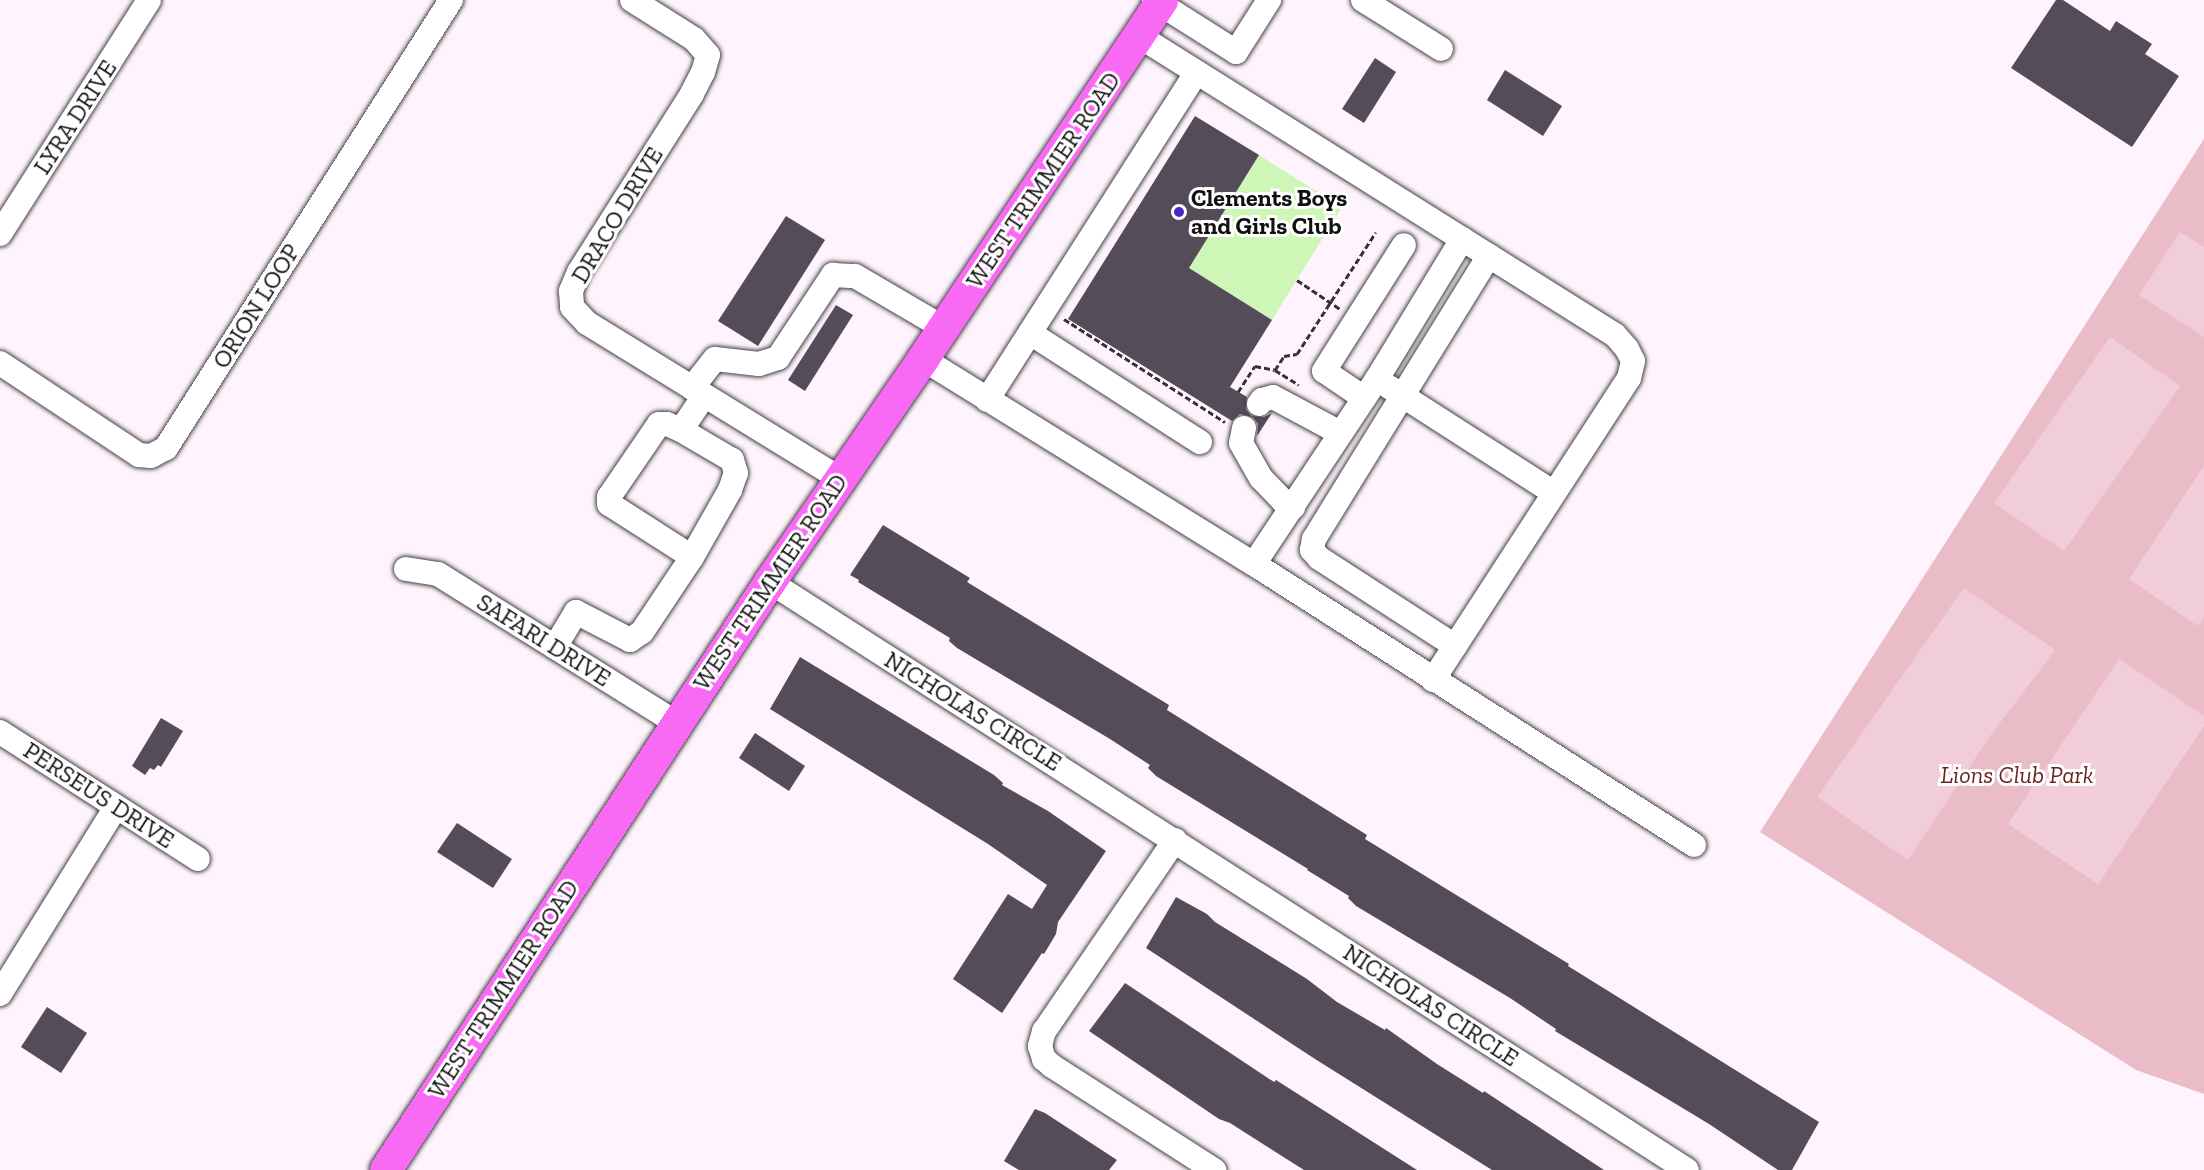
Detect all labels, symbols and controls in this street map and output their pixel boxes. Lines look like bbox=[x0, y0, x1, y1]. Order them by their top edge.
street label: LYRA DRIVE bbox=[27, 54, 123, 180]
street label: WEST TRIMMIER ROAD bbox=[960, 66, 1126, 294]
street label: DRACO DRIVE bbox=[565, 142, 669, 288]
place label: Clements Boys and Girls Club bbox=[1191, 184, 1347, 240]
marker: Clements Boys and Girls Club bbox=[1172, 205, 1186, 219]
street label: ORION LOOP bbox=[206, 238, 306, 374]
street label: WEST TRIMMIER ROAD bbox=[687, 468, 853, 696]
street label: SAFARI DRIVE bbox=[472, 587, 616, 693]
street label: NICHOLAS CIRCLE bbox=[879, 645, 1067, 777]
street label: PERSEUS DRIVE bbox=[18, 736, 180, 854]
park label: Lions Club Park bbox=[1941, 761, 2093, 789]
street label: WEST TRIMMIER ROAD bbox=[421, 874, 585, 1104]
street label: NICHOLAS CIRCLE bbox=[1338, 938, 1524, 1072]

